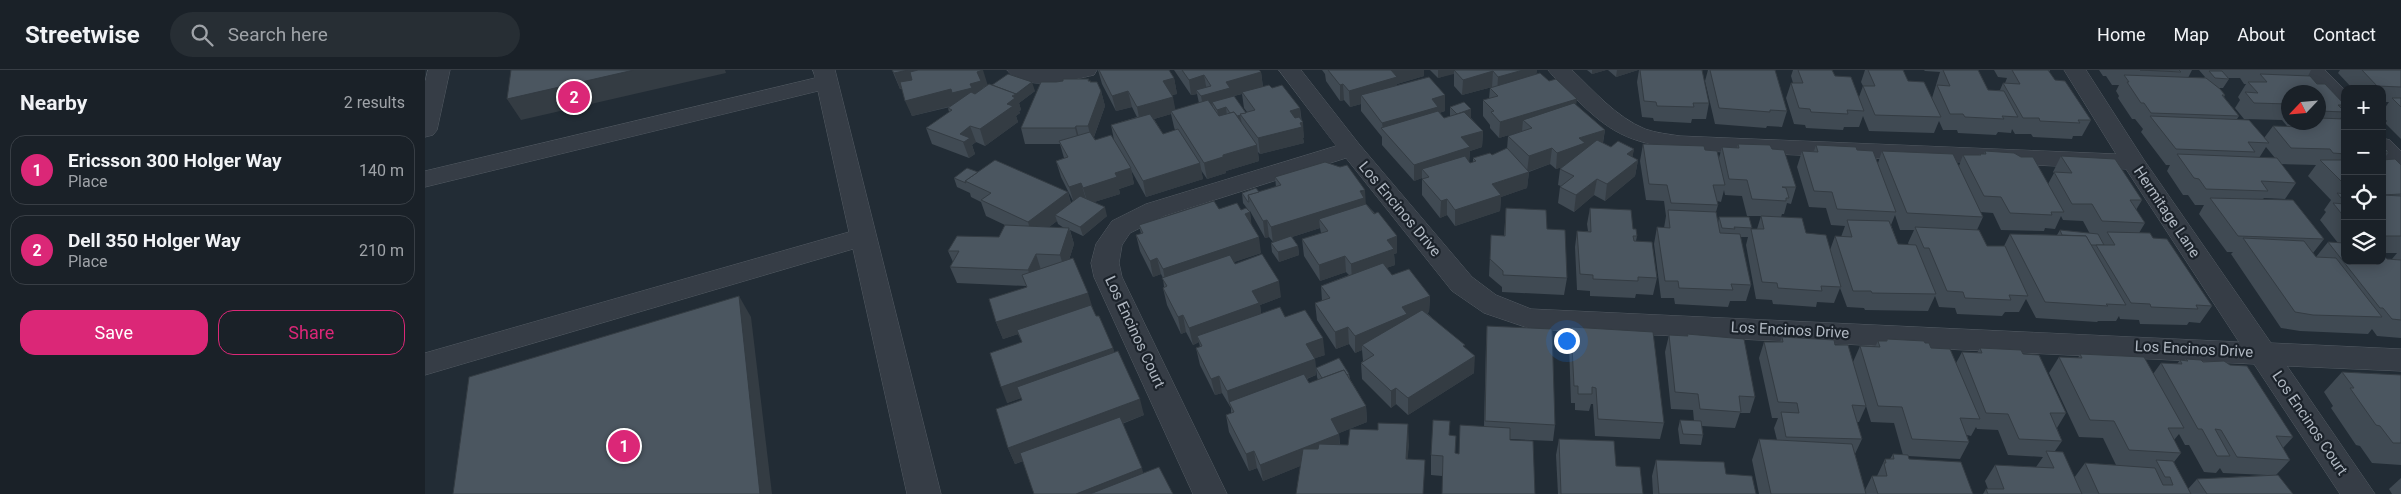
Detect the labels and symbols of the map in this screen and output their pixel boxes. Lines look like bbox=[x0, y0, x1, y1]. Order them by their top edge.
pin: 2 bbox=[558, 78, 590, 116]
north arrow bbox=[2281, 85, 2326, 130]
street label: Los Encinos Drive bbox=[1355, 158, 1445, 260]
street label: Hermitage Lane bbox=[2130, 163, 2204, 261]
street label: Los Encinos Court bbox=[1101, 273, 1169, 391]
street label: Los Encinos Drive bbox=[1730, 318, 1850, 342]
your location bbox=[1554, 328, 1580, 354]
street label: Los Encinos Drive bbox=[2134, 337, 2254, 361]
street label: Los Encinos Court bbox=[2269, 368, 2352, 479]
pin: 1 bbox=[608, 427, 640, 465]

